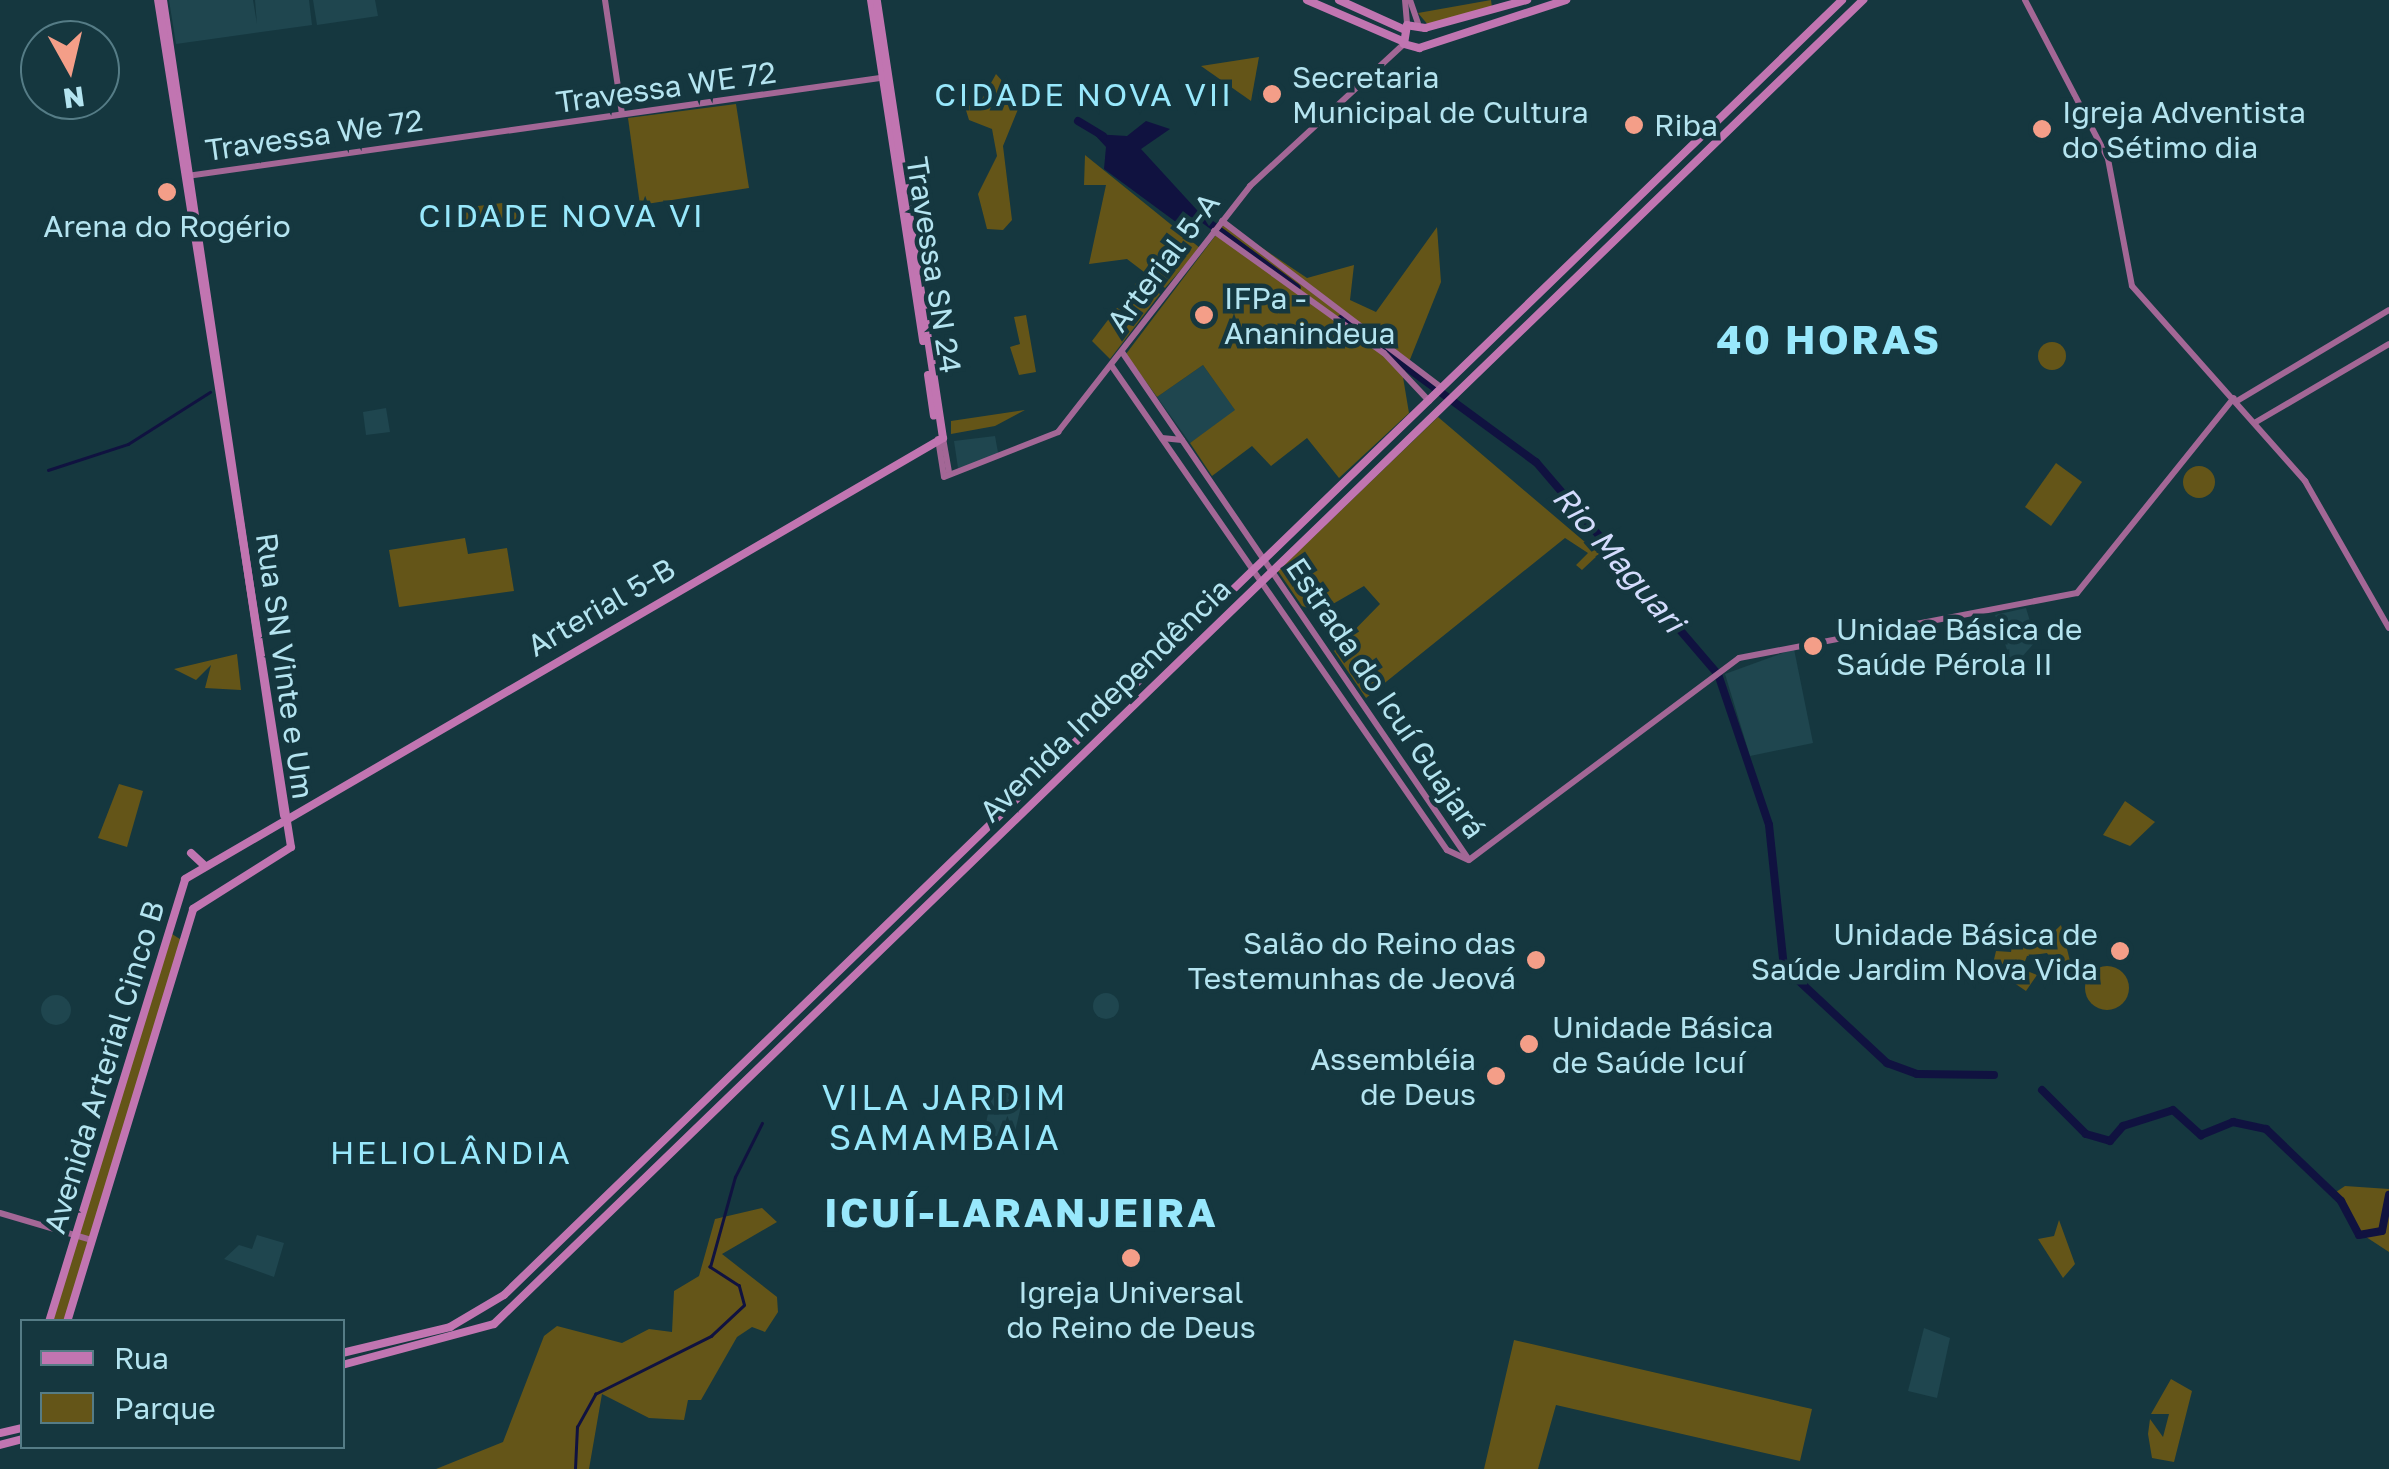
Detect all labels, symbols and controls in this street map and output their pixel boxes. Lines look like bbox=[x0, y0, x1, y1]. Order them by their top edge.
north arrow bbox=[20, 20, 120, 120]
street label: Travessa WE 72 bbox=[554, 54, 778, 120]
place label: Secretaria Municipal de Cultura bbox=[1292, 59, 1589, 130]
district label: CIDADE NOVA VII bbox=[934, 75, 1234, 113]
text: N bbox=[61, 80, 87, 116]
marker: Secretaria Municipal de Cultura bbox=[1261, 83, 1283, 105]
place label: Igreja Adventista do Sétimo dia bbox=[2062, 94, 2306, 164]
street label: Travessa We 72 bbox=[203, 102, 425, 168]
place label: Riba bbox=[1654, 107, 1718, 143]
marker: Riba bbox=[1623, 114, 1645, 136]
marker: Igreja Adventista do Sétimo dia bbox=[2031, 118, 2053, 140]
street label: Travessa SN 24 bbox=[899, 154, 969, 376]
marker: Arena do Rogério bbox=[156, 181, 178, 203]
street label: Arterial 5-A bbox=[1099, 185, 1227, 339]
district label: CIDADE NOVA VI bbox=[419, 196, 705, 234]
place label: Arena do Rogério bbox=[43, 208, 291, 244]
place label: IFPa - Ananindeua bbox=[1224, 280, 1395, 350]
marker: IFPa - Ananindeua bbox=[1193, 304, 1215, 326]
district label: 40 HORAS bbox=[1716, 315, 1942, 363]
water label: Rio Maguari bbox=[1545, 478, 1693, 640]
street label: Rua SN Vinte e Um bbox=[248, 531, 322, 801]
street label: Arterial 5-B bbox=[521, 550, 681, 664]
street label: Estrada do Icuí Guajará bbox=[1279, 551, 1493, 845]
street label: Avenida Independência bbox=[972, 571, 1238, 829]
place label: Unidae Básica de Saúde Pérola II bbox=[1836, 611, 2082, 682]
marker: Unidae Básica de Saúde Pérola II bbox=[1800, 633, 1826, 659]
street label: Avenida Arterial Cinco B bbox=[36, 896, 172, 1238]
place label: Unidade Básica de Saúde Jardim Nova Vida bbox=[1751, 916, 2098, 986]
place label: Salão do Reino das Testemunhas de Jeová bbox=[1188, 925, 1516, 996]
marker: Unidade Básica de Saúde Jardim Nova Vida bbox=[2107, 938, 2133, 964]
marker: Salão do Reino das Testemunhas de Jeová bbox=[1525, 949, 1547, 971]
place label: Unidade Básica de Saúde Icuí bbox=[1552, 1009, 1773, 1080]
marker: Unidade Básica de Saúde Icuí bbox=[1516, 1031, 1542, 1057]
place label: Assembléia de Deus bbox=[1310, 1041, 1476, 1112]
marker: Assembléia de Deus bbox=[1485, 1065, 1507, 1087]
district label: VILA JARDIM SAMAMBAIA bbox=[822, 1076, 1068, 1158]
district label: HELIOLÂNDIA bbox=[330, 1133, 572, 1171]
district label: ICUÍ-LARANJEIRA bbox=[824, 1188, 1218, 1236]
marker: Igreja Universal do Reino de Deus bbox=[1120, 1247, 1142, 1269]
place label: Igreja Universal do Reino de Deus bbox=[1006, 1274, 1256, 1344]
legend bbox=[20, 1319, 345, 1449]
text: Rua bbox=[114, 1340, 169, 1376]
text: Parque bbox=[114, 1390, 216, 1426]

